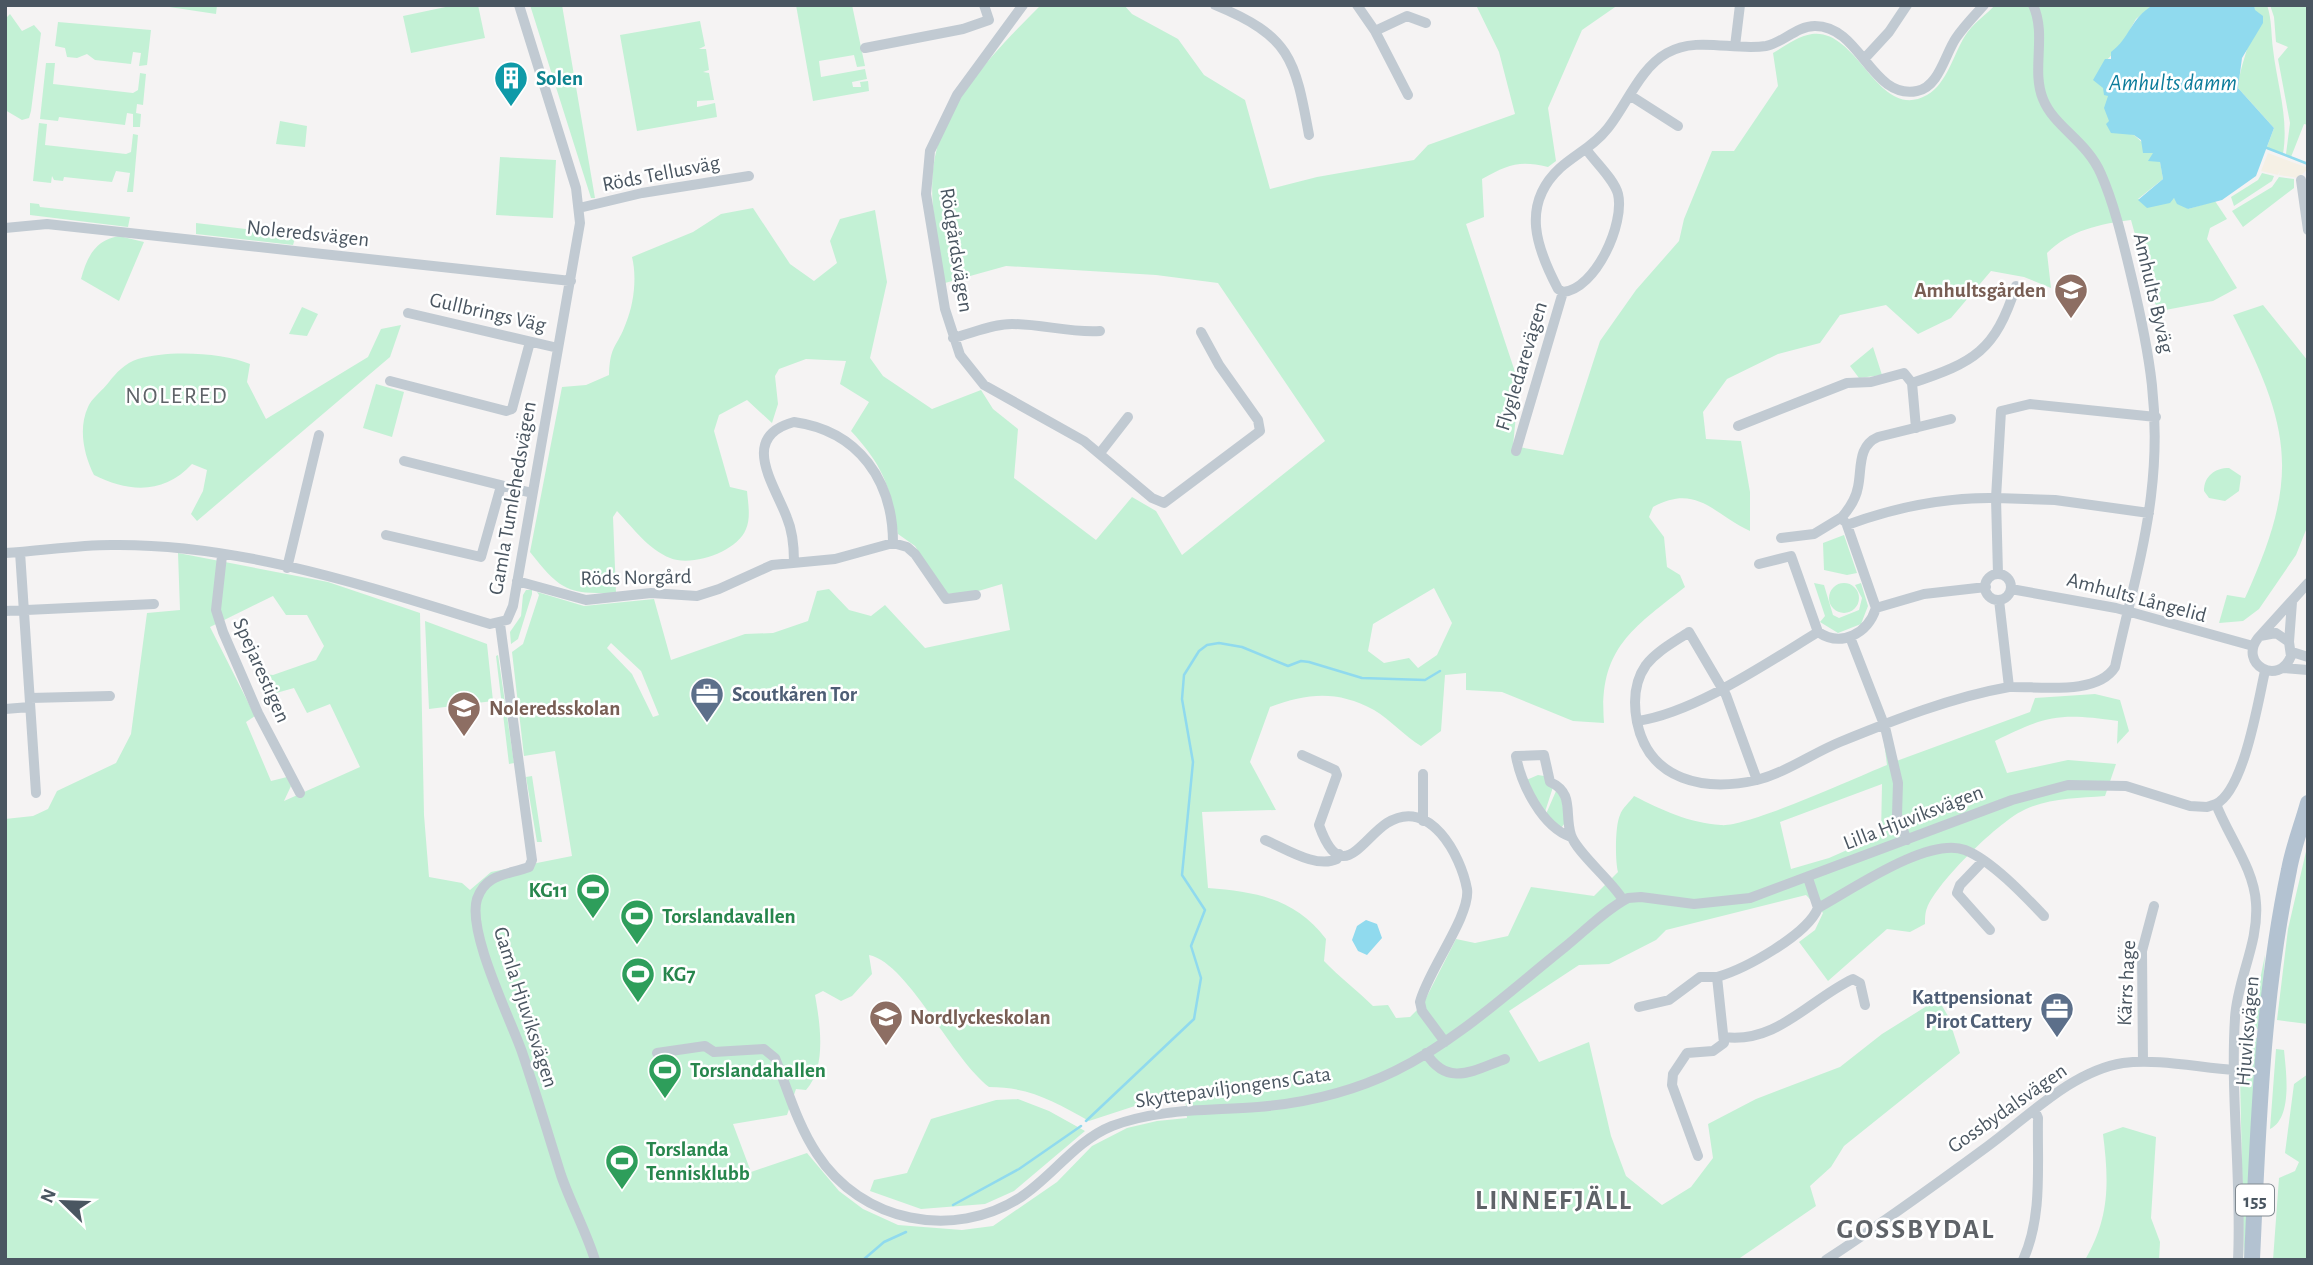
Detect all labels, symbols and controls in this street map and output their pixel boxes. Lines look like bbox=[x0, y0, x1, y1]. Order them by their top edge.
building icon: Solen bbox=[492, 59, 530, 108]
place label: Solen bbox=[536, 68, 583, 89]
water label: Amhults damm bbox=[2108, 72, 2237, 95]
street label: Röds Tellusväg bbox=[601, 152, 722, 195]
street label: Rödgårdsvägen bbox=[936, 186, 977, 314]
street label: Noleredsvägen bbox=[246, 217, 370, 250]
street label: Amhults Byväg bbox=[2130, 231, 2178, 356]
school or university icon: Amhultsgården bbox=[2052, 271, 2090, 320]
place label: Amhultsgården bbox=[1914, 280, 2046, 301]
street label: Gullbrings Väg bbox=[428, 289, 549, 336]
street label: Flygledarevägen bbox=[1492, 299, 1551, 433]
district label: NOLERED bbox=[125, 385, 229, 408]
street label: Gamla Tumlehedsvägen bbox=[485, 400, 540, 597]
street label: Röds Norgård bbox=[580, 566, 692, 589]
street label: Amhults Långelid bbox=[2065, 569, 2209, 626]
street label: Spejarestigen bbox=[229, 615, 294, 726]
office icon: Scoutkåren Tor bbox=[688, 675, 726, 724]
place label: Scoutkåren Tor bbox=[732, 684, 858, 705]
school or university icon: Noleredsskolan bbox=[445, 689, 483, 738]
place label: Noleredsskolan bbox=[489, 698, 620, 719]
street label: Lilla Hjuviksvägen bbox=[1840, 781, 1986, 854]
sports icon: KG11 bbox=[574, 871, 612, 920]
place label: KG11 bbox=[528, 880, 568, 901]
sports icon: Torslandavallen bbox=[618, 897, 656, 946]
place label: Torslandavallen bbox=[662, 906, 796, 927]
street label: Gamla Hjuviksvägen bbox=[490, 924, 561, 1090]
street label: Kärrs hage bbox=[2114, 939, 2139, 1027]
sports icon: KG7 bbox=[619, 955, 657, 1004]
place label: KG7 bbox=[662, 964, 695, 985]
street label: Hjuviksvägen bbox=[2232, 975, 2263, 1087]
place label: Kattpensionat Pirot Cattery bbox=[1912, 987, 2033, 1032]
office icon: Kattpensionat Pirot Cattery bbox=[2038, 990, 2076, 1039]
school or university icon: Nordlyckeskolan bbox=[867, 998, 905, 1047]
place label: Nordlyckeskolan bbox=[910, 1007, 1051, 1028]
sports icon: Torslandahallen bbox=[646, 1051, 684, 1100]
place label: Torslandahallen bbox=[690, 1060, 826, 1081]
street label: Gossbydalsvägen bbox=[1944, 1060, 2071, 1157]
street label: Skyttepaviljongens Gata bbox=[1134, 1063, 1332, 1112]
place label: Torslanda Tennisklubb bbox=[646, 1139, 750, 1184]
sports icon: Torslanda Tennisklubb bbox=[603, 1142, 641, 1191]
north arrow bbox=[28, 1167, 98, 1237]
road number: 155 bbox=[2236, 1184, 2274, 1216]
district label: LINNEFJÄLL bbox=[1475, 1185, 1633, 1215]
text: N bbox=[37, 1186, 60, 1206]
district label: GOSSBYDAL bbox=[1836, 1216, 1996, 1244]

